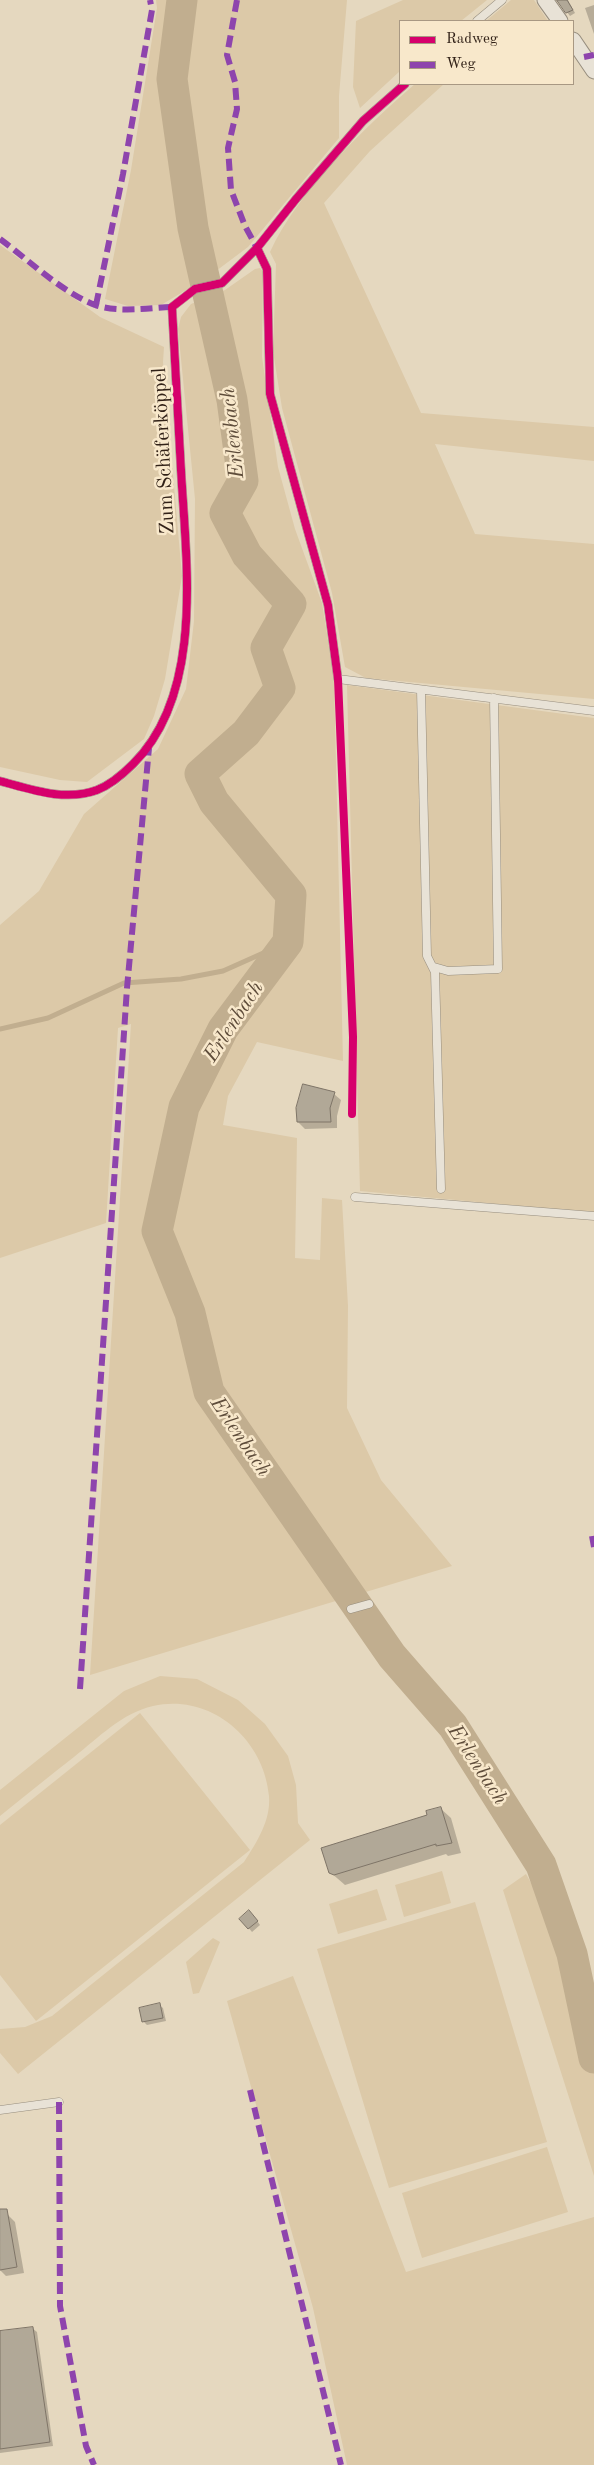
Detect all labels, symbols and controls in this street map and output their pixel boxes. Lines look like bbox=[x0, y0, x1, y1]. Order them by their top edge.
legend bbox=[399, 20, 574, 85]
text: Radweg bbox=[446, 32, 498, 47]
text: Weg bbox=[446, 57, 476, 72]
street label: Zum Schäferköppel bbox=[148, 367, 180, 535]
water label: Erlenbach bbox=[216, 386, 250, 480]
water label: Erlenbach bbox=[199, 977, 269, 1067]
water label: Erlenbach bbox=[204, 1392, 276, 1482]
water label: Erlenbach bbox=[442, 1720, 512, 1810]

